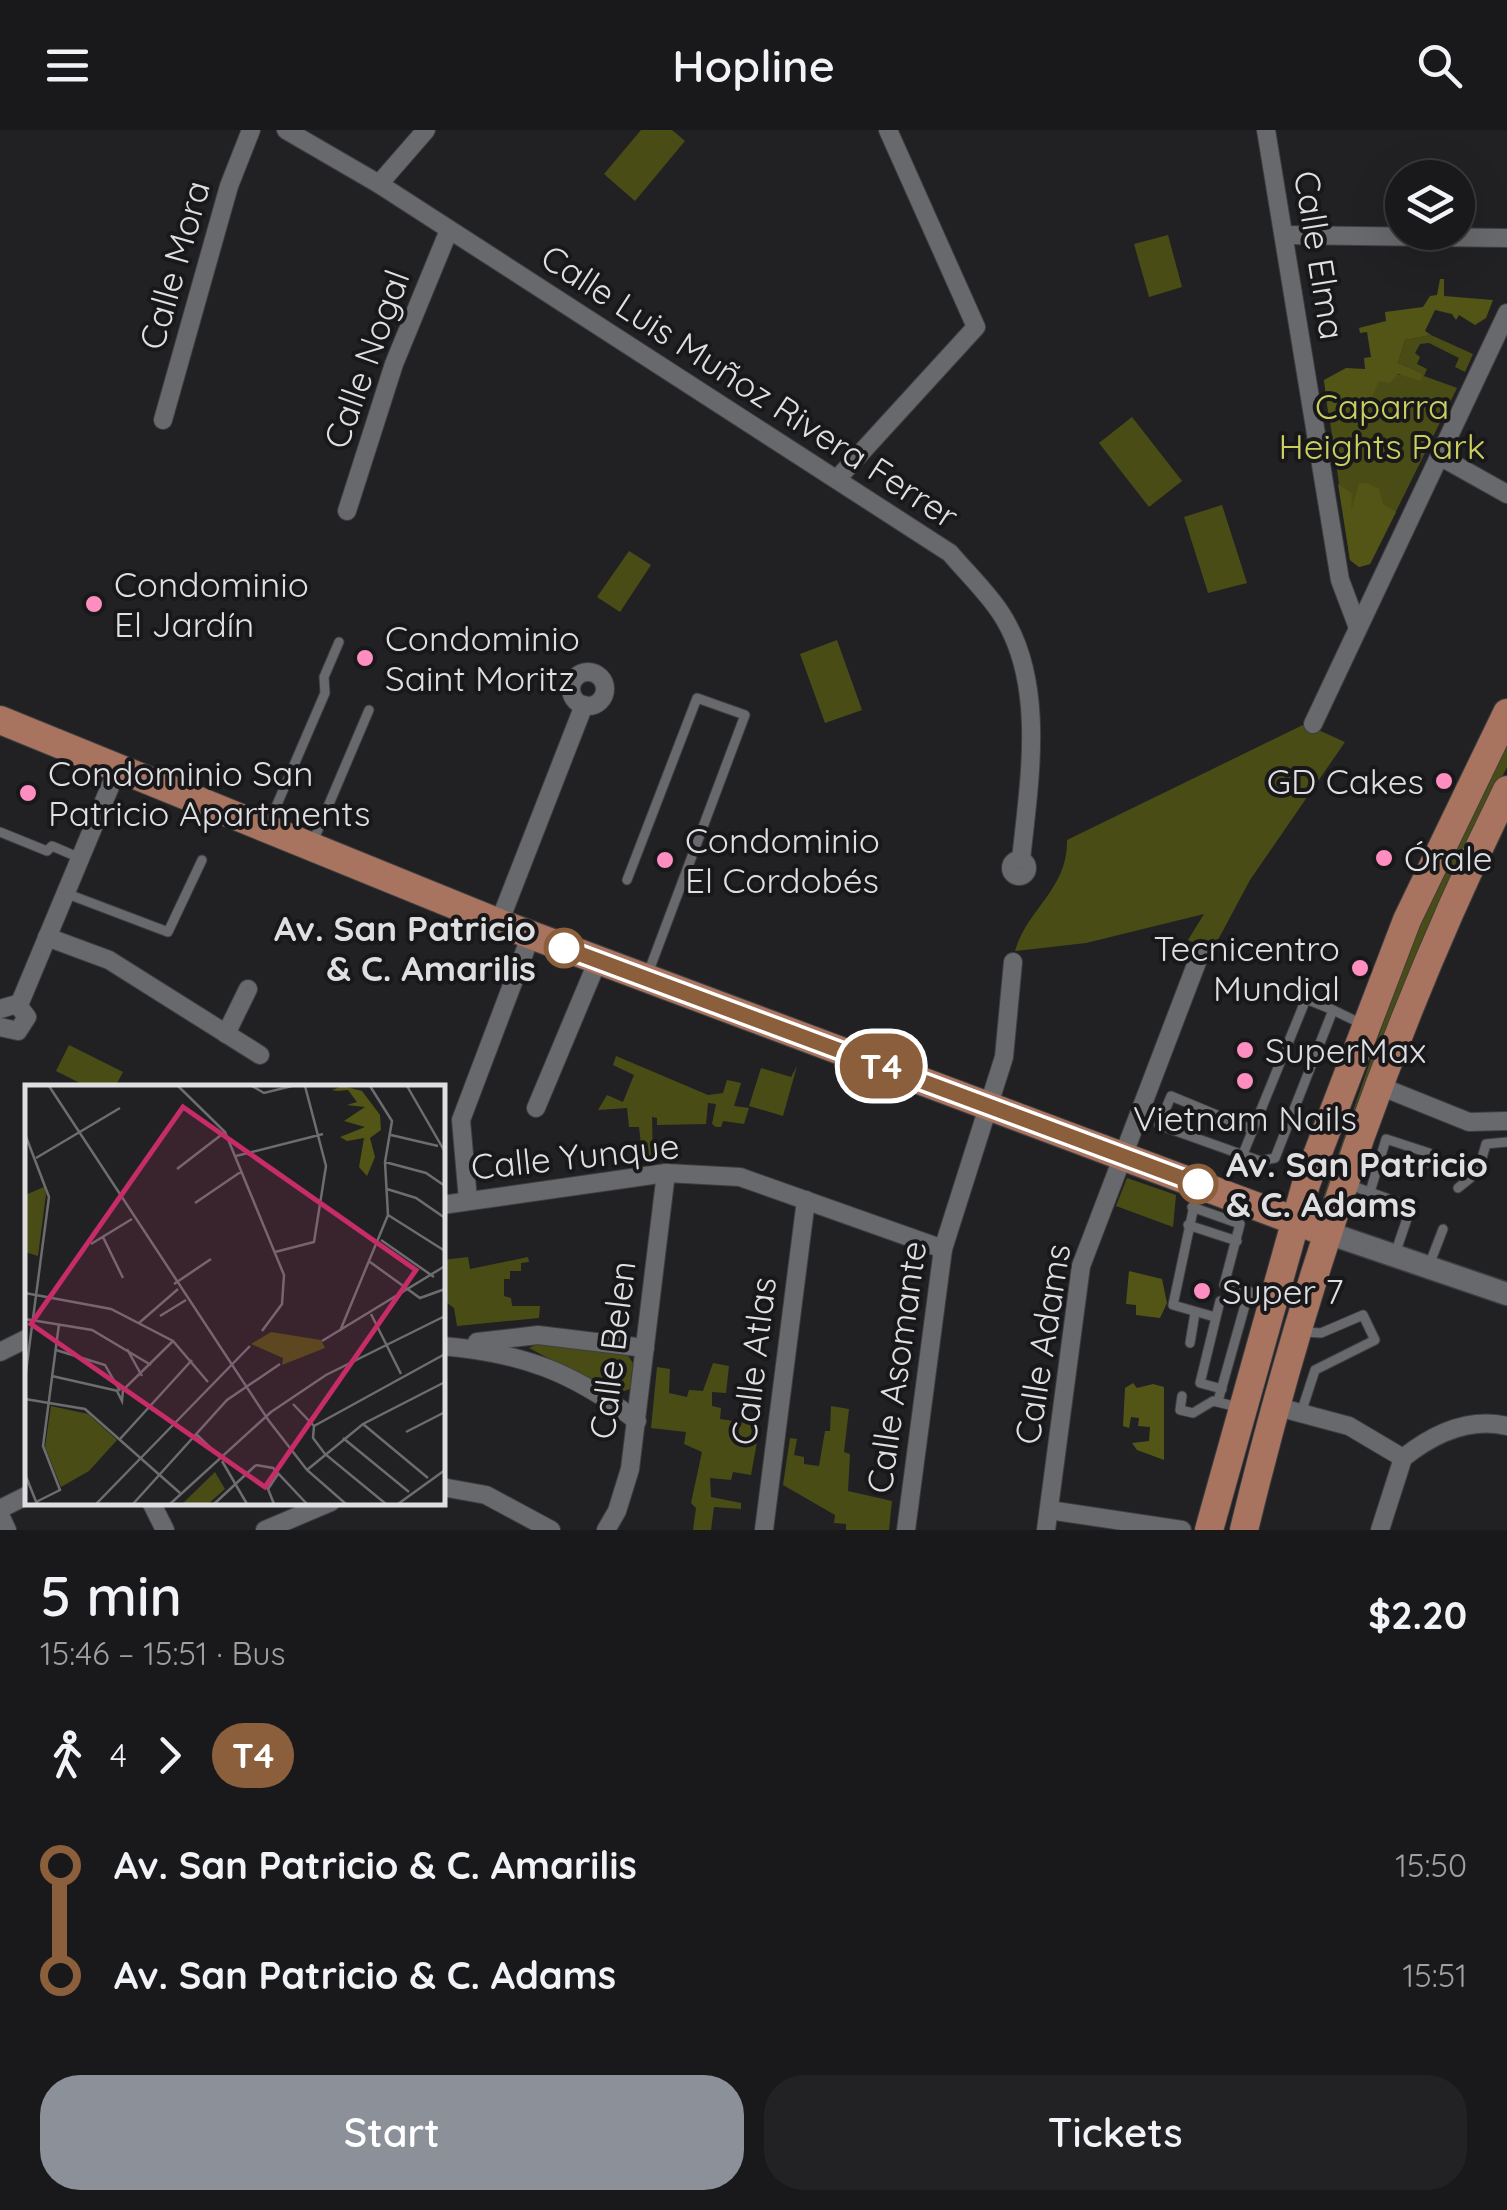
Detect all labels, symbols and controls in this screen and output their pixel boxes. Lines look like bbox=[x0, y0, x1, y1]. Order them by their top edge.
text: Hopline bbox=[672, 37, 835, 93]
icon: menu bbox=[40, 38, 95, 93]
icon: search bbox=[1412, 38, 1467, 93]
map controls bbox=[1385, 160, 1475, 250]
button: layers bbox=[1385, 160, 1475, 250]
street label: Calle Elma bbox=[1285, 167, 1355, 343]
street label: Calle Mora bbox=[129, 176, 219, 354]
street label: Calle Luis Muñoz Rivera Ferrer bbox=[533, 234, 967, 538]
street label: Calle Nogal bbox=[313, 264, 419, 454]
park label: Caparra Heights Park bbox=[1279, 384, 1485, 468]
place label: Condominio El Jardín bbox=[114, 562, 309, 646]
marker: Condominio El Jardín bbox=[83, 593, 105, 615]
place label: Condominio Saint Moritz bbox=[385, 616, 580, 700]
marker: Condominio Saint Moritz bbox=[354, 647, 376, 669]
place label: Condominio San Patricio Apartments bbox=[48, 751, 370, 835]
place label: GD Cakes bbox=[1267, 759, 1424, 803]
marker: GD Cakes bbox=[1433, 770, 1455, 792]
marker: Condominio San Patricio Apartments bbox=[17, 782, 39, 804]
place label: Condominio El Cordobés bbox=[685, 818, 880, 902]
place label: Órale bbox=[1404, 836, 1493, 880]
marker: Órale bbox=[1373, 847, 1395, 869]
marker: Condominio El Cordobés bbox=[654, 849, 676, 871]
place label: Av. San Patricio & C. Amarilis bbox=[274, 906, 536, 990]
place label: Tecnicentro Mundial bbox=[1154, 926, 1340, 1010]
marker: Av. San Patricio & C. Amarilis bbox=[545, 929, 583, 967]
marker: Tecnicentro Mundial bbox=[1349, 957, 1371, 979]
place label: SuperMax bbox=[1265, 1028, 1426, 1072]
line badge: T4 bbox=[836, 1034, 926, 1098]
marker: SuperMax bbox=[1234, 1039, 1256, 1061]
text: T4 bbox=[860, 1044, 902, 1088]
marker: Vietnam Nails bbox=[1234, 1070, 1256, 1092]
inset map bbox=[25, 1085, 445, 1505]
place label: Vietnam Nails bbox=[1133, 1096, 1357, 1140]
street label: Calle Yunque bbox=[469, 1123, 681, 1189]
place label: Av. San Patricio & C. Adams bbox=[1226, 1142, 1488, 1226]
marker: Av. San Patricio & C. Adams bbox=[1179, 1165, 1217, 1203]
street label: Calle Asomante bbox=[857, 1238, 935, 1496]
street label: Calle Adams bbox=[1004, 1241, 1080, 1447]
street label: Calle Belen bbox=[579, 1258, 645, 1442]
place label: Super 7 bbox=[1222, 1269, 1344, 1313]
street label: Calle Atlas bbox=[721, 1274, 785, 1448]
marker: Super 7 bbox=[1191, 1280, 1213, 1302]
text: 5 min bbox=[40, 1561, 182, 1630]
text: $2.20 bbox=[1368, 1591, 1467, 1639]
text: 15:46 – 15:51 · Bus bbox=[40, 1633, 285, 1673]
icon: walk bbox=[40, 1728, 95, 1783]
icon: forward bbox=[142, 1728, 197, 1783]
text: T4 bbox=[232, 1733, 274, 1777]
text: 4 bbox=[110, 1735, 127, 1775]
text: Av. San Patricio & C. Amarilis bbox=[114, 1841, 637, 1889]
text: 15:50 bbox=[1395, 1845, 1467, 1885]
text: Av. San Patricio & C. Adams bbox=[114, 1951, 616, 1999]
text: 15:51 bbox=[1402, 1955, 1467, 1995]
button: Start bbox=[40, 2075, 744, 2190]
button: Tickets bbox=[764, 2075, 1467, 2190]

